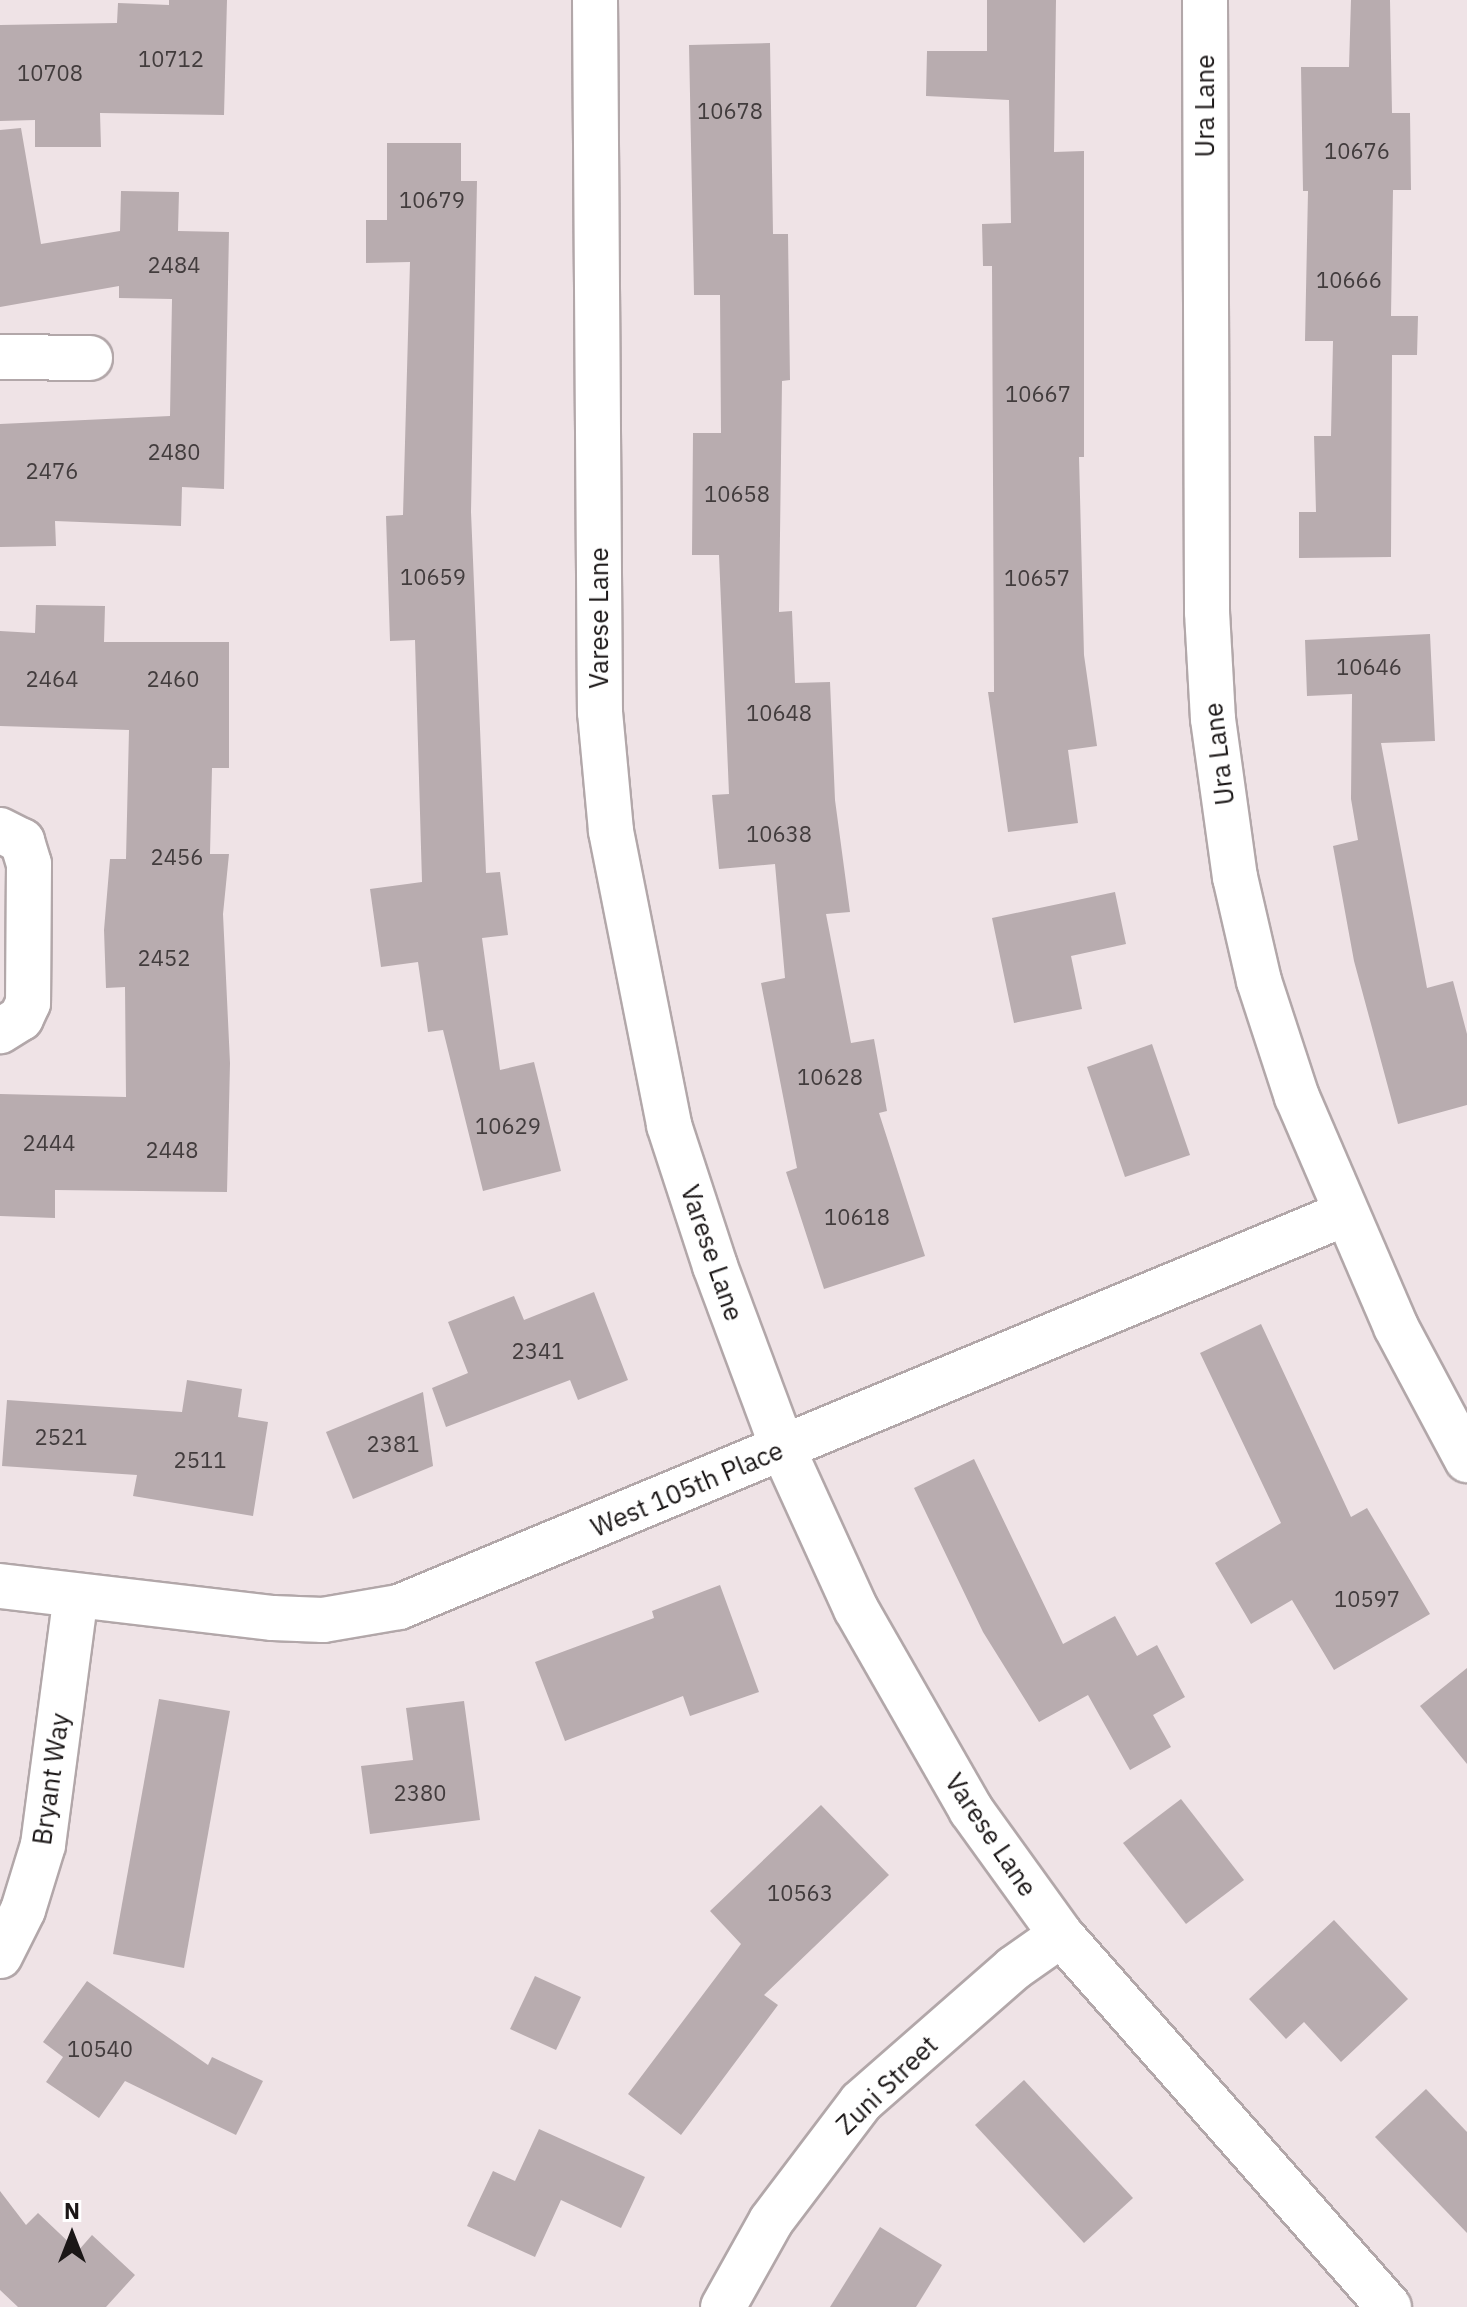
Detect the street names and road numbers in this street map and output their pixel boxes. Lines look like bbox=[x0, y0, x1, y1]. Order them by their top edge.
street label: Ura Lane bbox=[1189, 54, 1221, 158]
street label: Varese Lane bbox=[583, 547, 615, 689]
street label: Ura Lane bbox=[1197, 701, 1241, 807]
street label: Varese Lane bbox=[674, 1181, 750, 1325]
street label: West 105th Place bbox=[586, 1434, 788, 1544]
street label: Bryant Way bbox=[26, 1711, 76, 1847]
street label: Varese Lane bbox=[938, 1768, 1044, 1902]
street label: Zuni Street bbox=[830, 2029, 944, 2141]

